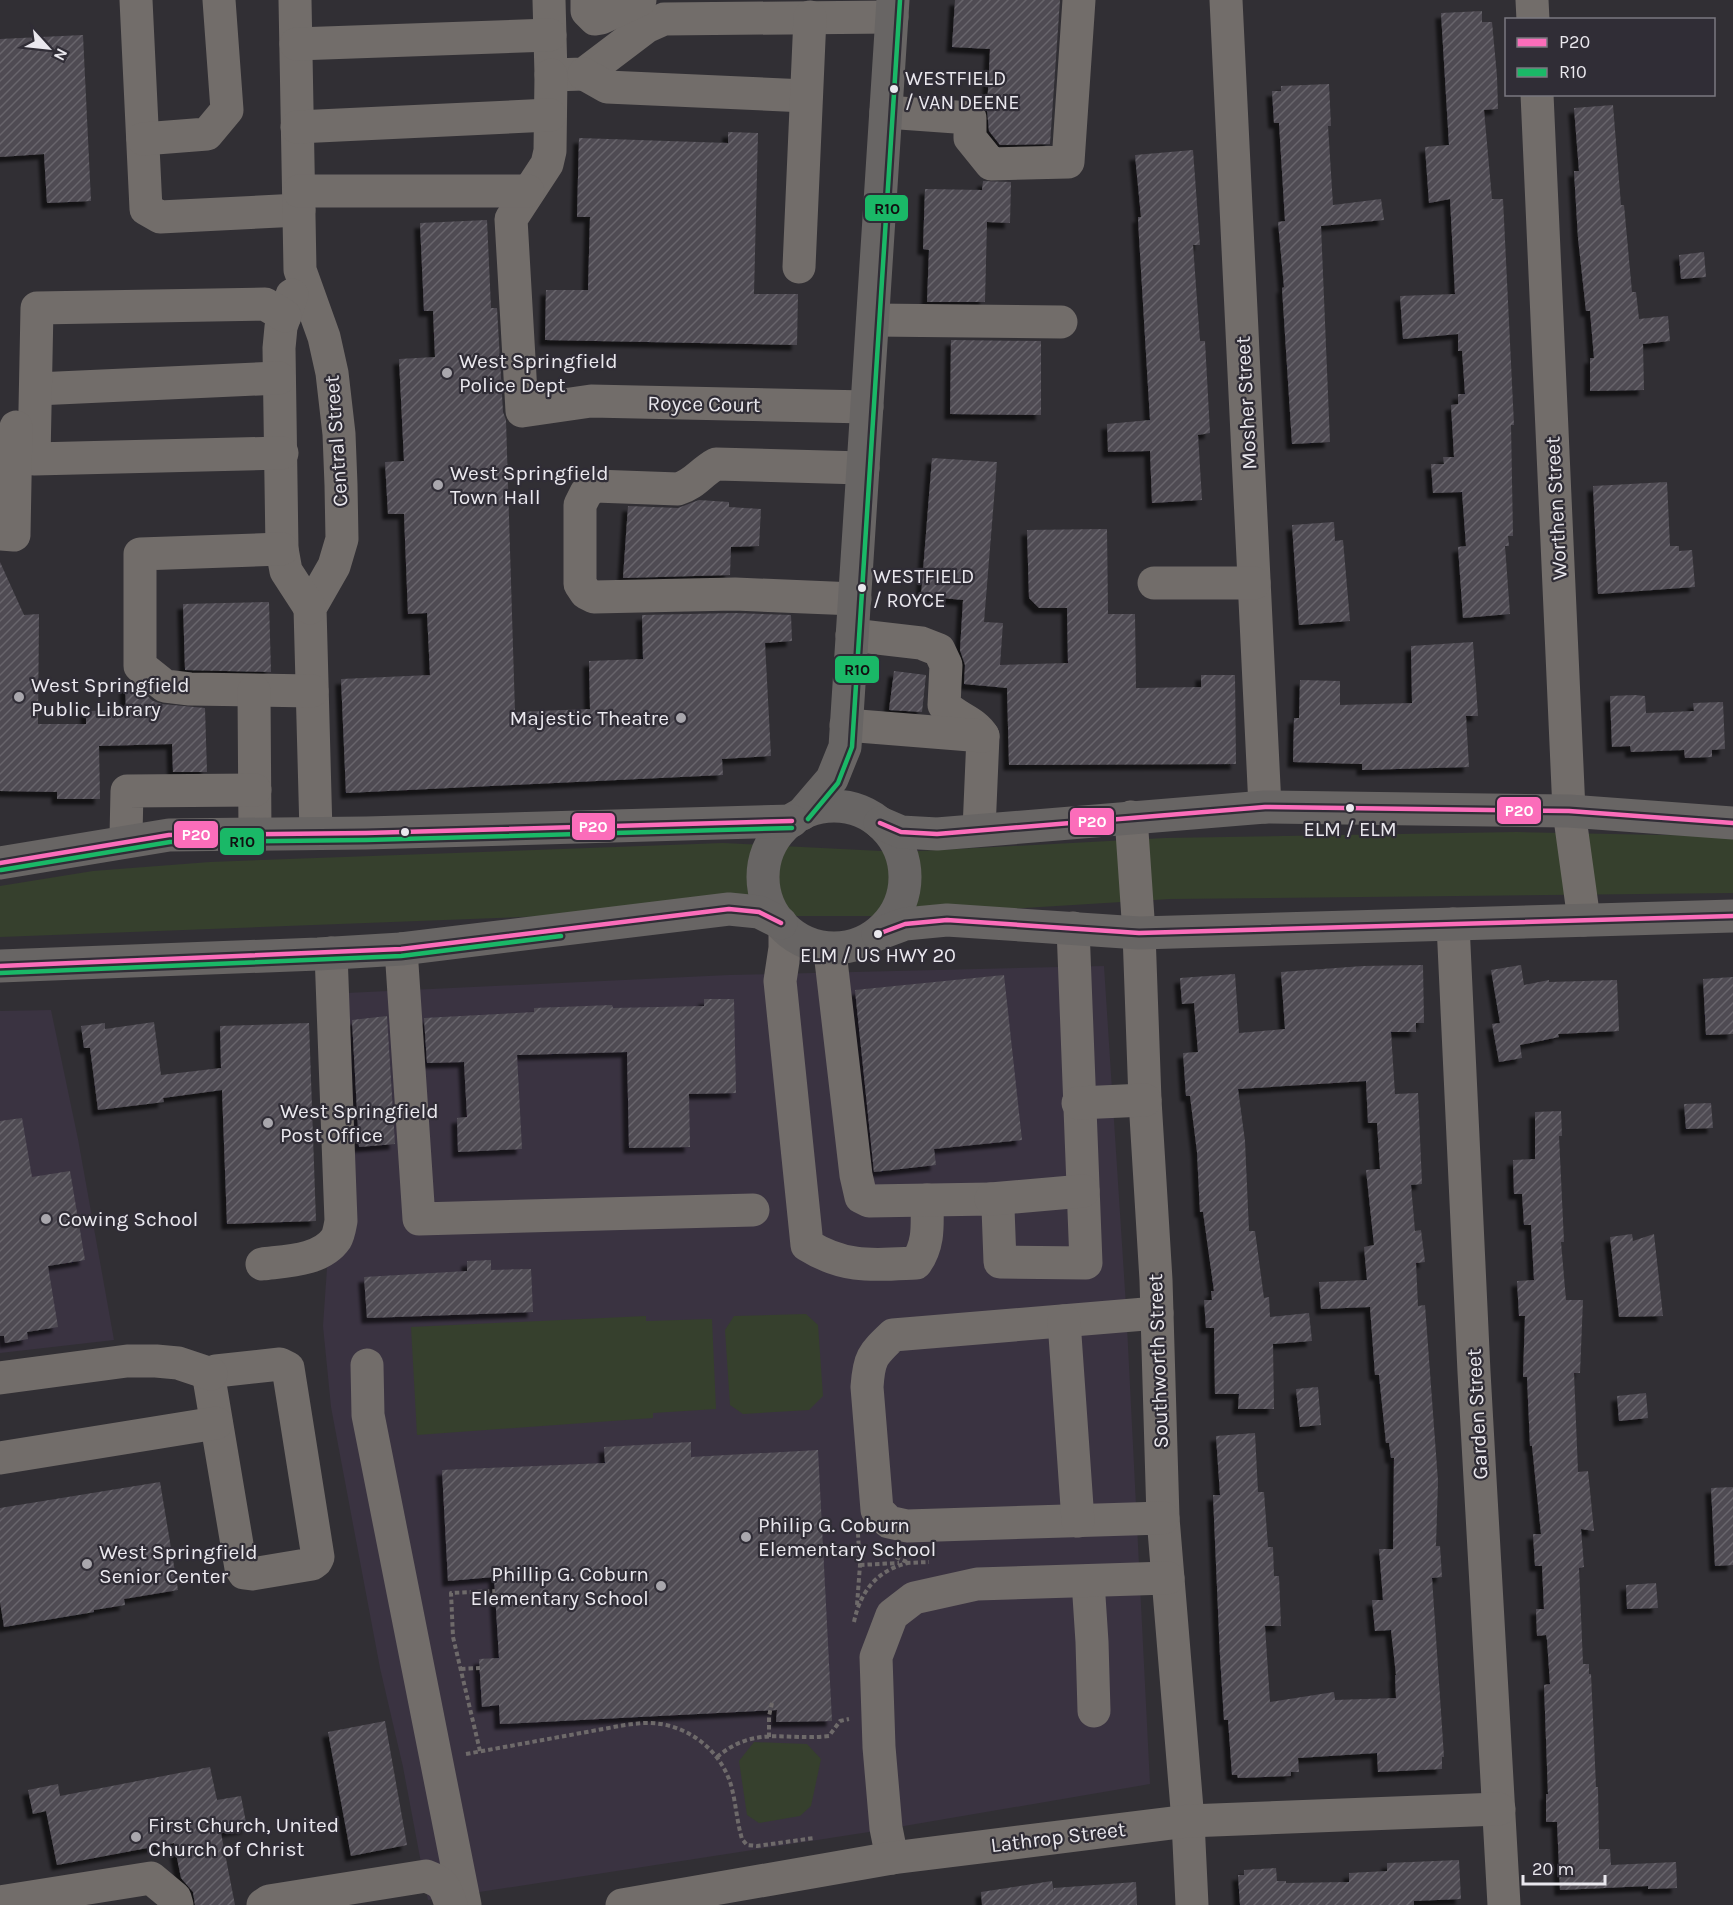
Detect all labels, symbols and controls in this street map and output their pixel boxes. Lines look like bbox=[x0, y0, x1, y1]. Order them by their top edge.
north arrow bbox=[18, 18, 78, 78]
legend bbox=[1505, 18, 1715, 96]
text: P20 bbox=[1559, 31, 1590, 53]
text: N bbox=[50, 45, 72, 64]
text: R10 bbox=[1559, 61, 1587, 83]
place label: WESTFIELD / VAN DEENE bbox=[905, 67, 1020, 114]
marker: WESTFIELD / VAN DEENE bbox=[888, 83, 900, 95]
line badge: R10 bbox=[864, 194, 909, 222]
text: R10 bbox=[874, 199, 900, 218]
street label: Mosher Street bbox=[1231, 335, 1261, 471]
place label: West Springfield Police Dept bbox=[459, 349, 618, 397]
marker: West Springfield Police Dept bbox=[440, 366, 454, 380]
street label: Central Street bbox=[319, 374, 353, 508]
street label: Royce Court bbox=[647, 391, 761, 417]
street label: Worthen Street bbox=[1540, 435, 1572, 580]
place label: West Springfield Town Hall bbox=[450, 461, 609, 509]
marker: West Springfield Town Hall bbox=[431, 478, 445, 492]
place label: WESTFIELD / ROYCE bbox=[873, 565, 974, 612]
marker: WESTFIELD / ROYCE bbox=[856, 582, 868, 594]
line badge: R10 bbox=[834, 655, 880, 684]
text: R10 bbox=[844, 660, 870, 679]
place label: West Springfield Public Library bbox=[31, 673, 190, 721]
marker: West Springfield Public Library bbox=[12, 690, 26, 704]
place label: Majestic Theatre bbox=[509, 706, 669, 730]
marker: Majestic Theatre bbox=[674, 711, 688, 725]
line badge: P20 bbox=[1496, 796, 1542, 825]
text: P20 bbox=[1504, 801, 1534, 820]
marker: ELM / ELM bbox=[1344, 802, 1356, 814]
line badge: P20 bbox=[1069, 807, 1115, 836]
line badge: P20 bbox=[571, 812, 616, 841]
text: P20 bbox=[1077, 812, 1107, 831]
text: P20 bbox=[578, 817, 608, 836]
place label: ELM / ELM bbox=[1303, 818, 1397, 841]
line badge: P20 bbox=[173, 820, 219, 849]
text: P20 bbox=[181, 825, 211, 844]
unlabelled marker bbox=[399, 826, 411, 838]
line badge: R10 bbox=[219, 827, 265, 856]
text: R10 bbox=[229, 832, 255, 851]
marker: ELM / US HWY 20 bbox=[872, 928, 884, 940]
place label: ELM / US HWY 20 bbox=[800, 944, 956, 967]
place label: West Springfield Post Office bbox=[280, 1099, 439, 1147]
marker: West Springfield Post Office bbox=[261, 1116, 275, 1130]
place label: Cowing School bbox=[58, 1207, 198, 1231]
marker: Cowing School bbox=[39, 1212, 53, 1226]
street label: Southworth Street bbox=[1143, 1273, 1173, 1449]
street label: Garden Street bbox=[1462, 1348, 1492, 1480]
place label: Philip G. Coburn Elementary School bbox=[758, 1513, 936, 1561]
marker: Philip G. Coburn Elementary School bbox=[739, 1530, 753, 1544]
place label: West Springfield Senior Center bbox=[99, 1540, 258, 1588]
marker: West Springfield Senior Center bbox=[80, 1557, 94, 1571]
place label: Phillip G. Coburn Elementary School bbox=[471, 1562, 649, 1610]
marker: Phillip G. Coburn Elementary School bbox=[654, 1579, 668, 1593]
place label: First Church, United Church of Christ bbox=[148, 1813, 339, 1861]
street label: Lathrop Street bbox=[989, 1817, 1127, 1857]
marker: First Church, United Church of Christ bbox=[129, 1830, 143, 1844]
scale bar bbox=[1523, 1848, 1606, 1886]
text: 20 m bbox=[1532, 1858, 1574, 1880]

